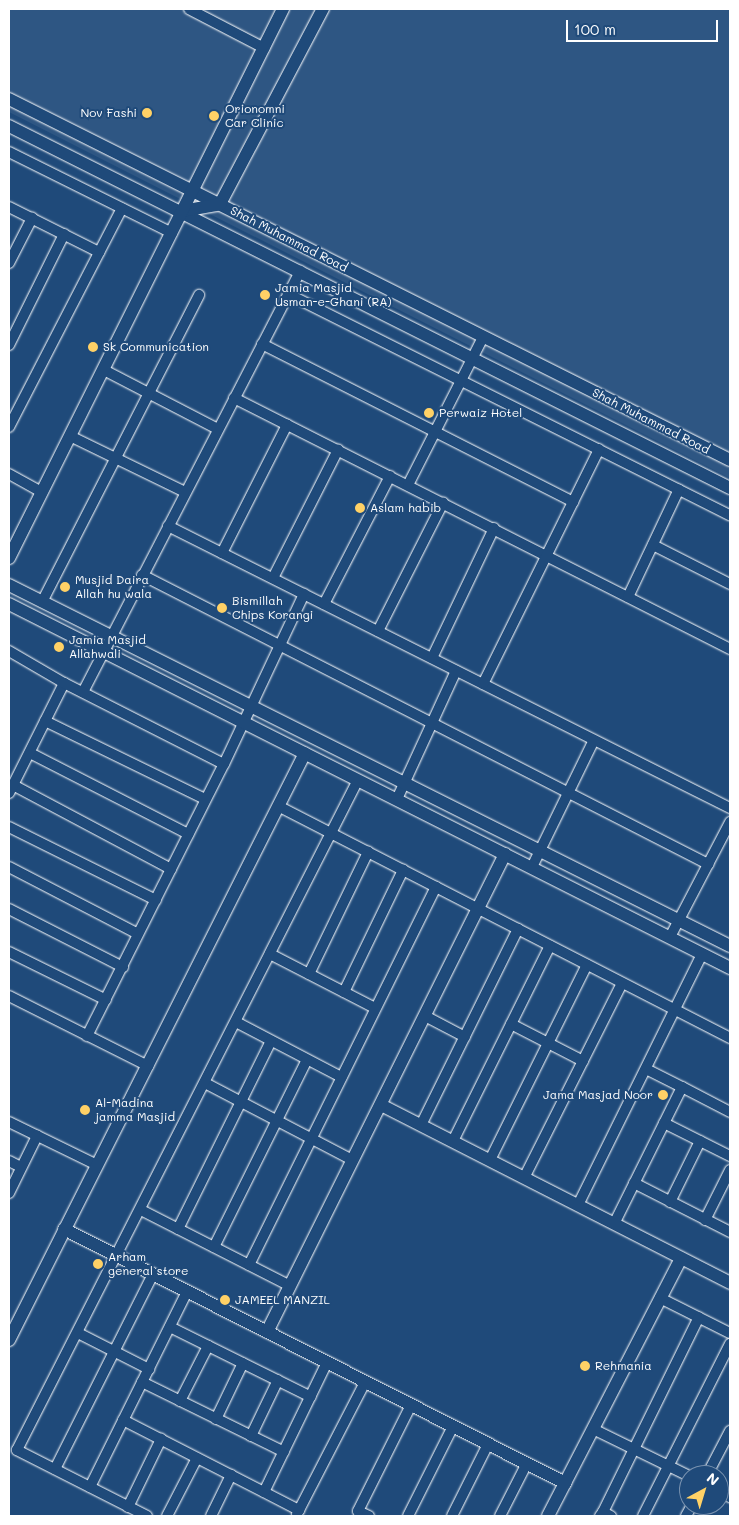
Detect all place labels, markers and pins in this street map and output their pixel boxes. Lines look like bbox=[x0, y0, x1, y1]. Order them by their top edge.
place label: Orionomni Car Clinic bbox=[225, 102, 285, 130]
place label: Nov Fashi bbox=[80, 106, 137, 120]
marker: Nov Fashi bbox=[141, 107, 153, 119]
marker: Orionomni Car Clinic bbox=[207, 109, 221, 123]
place label: Jamia Masjid Usman-e-Ghani (RA) bbox=[275, 281, 392, 309]
marker: Jamia Masjid Usman-e-Ghani (RA) bbox=[259, 289, 271, 301]
place label: Sk Communication bbox=[103, 340, 209, 354]
marker: Sk Communication bbox=[87, 341, 99, 353]
place label: Perwaiz Hotel bbox=[439, 406, 522, 420]
marker: Perwaiz Hotel bbox=[423, 407, 435, 419]
place label: Aslam habib bbox=[370, 501, 441, 515]
marker: Aslam habib bbox=[354, 502, 366, 514]
place label: Musjid Daira Allah hu wala bbox=[75, 573, 152, 601]
marker: Musjid Daira Allah hu wala bbox=[59, 581, 71, 593]
place label: Bismillah Chips Korangi bbox=[232, 594, 313, 622]
marker: Bismillah Chips Korangi bbox=[216, 602, 228, 614]
place label: Jamia Masjid Allahwali bbox=[69, 633, 146, 661]
marker: Jamia Masjid Allahwali bbox=[53, 641, 65, 653]
place label: Jama Masjad Noor bbox=[543, 1088, 653, 1102]
marker: Jama Masjad Noor bbox=[657, 1089, 669, 1101]
place label: Al-Madina jamma Masjid bbox=[95, 1096, 175, 1124]
marker: Al-Madina jamma Masjid bbox=[79, 1104, 91, 1116]
place label: Arham general store bbox=[108, 1250, 188, 1278]
marker: Arham general store bbox=[92, 1258, 104, 1270]
place label: JAMEEL MANZIL bbox=[235, 1293, 330, 1307]
marker: JAMEEL MANZIL bbox=[219, 1294, 231, 1306]
place label: Rehmania bbox=[595, 1359, 652, 1373]
marker: Rehmania bbox=[579, 1360, 591, 1372]

